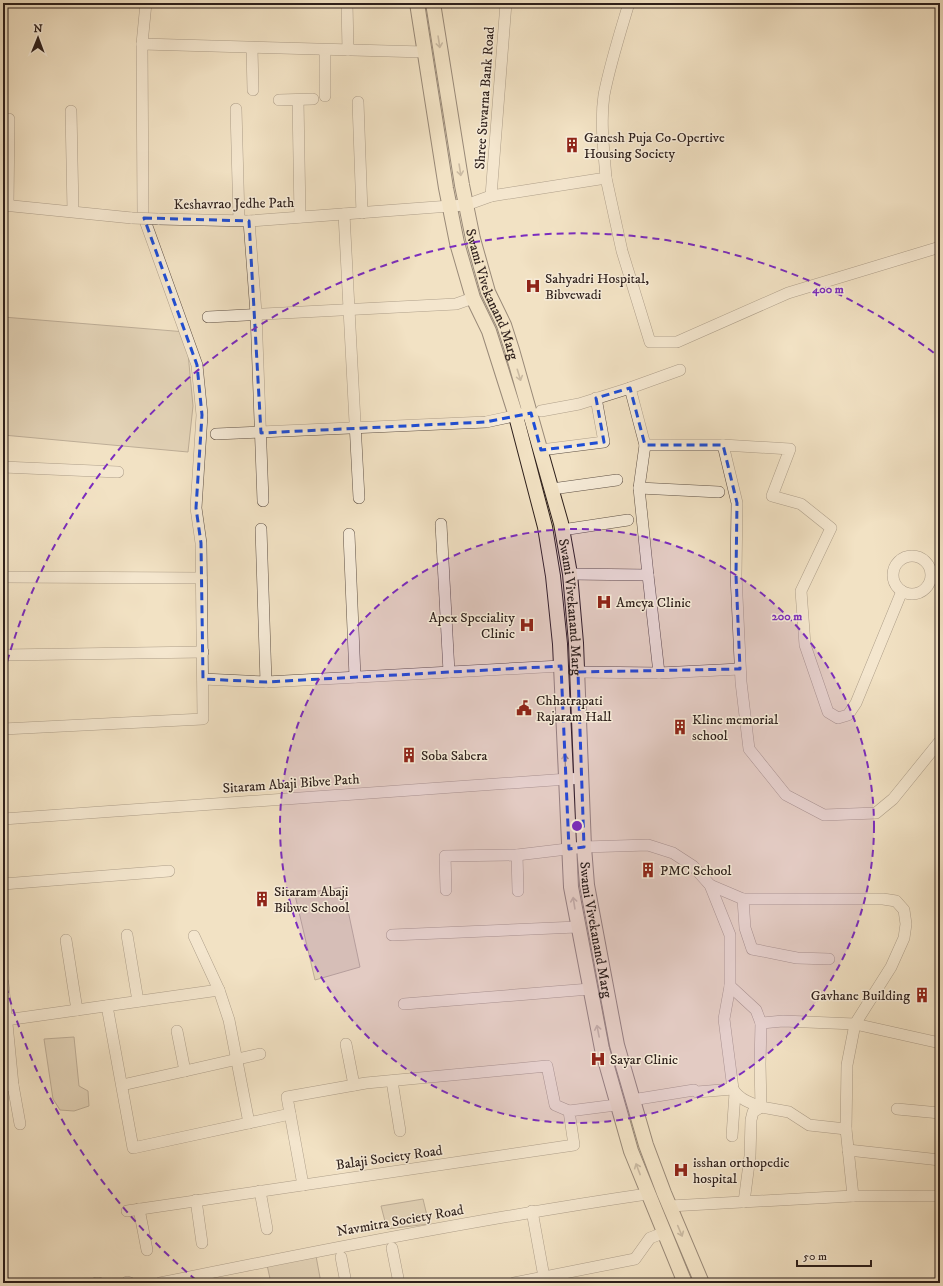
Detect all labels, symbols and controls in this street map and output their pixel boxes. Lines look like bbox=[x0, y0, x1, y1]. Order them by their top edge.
north arrow bbox=[18, 18, 58, 58]
text: N bbox=[34, 22, 43, 36]
street label: Shree Suvarna Bank Road bbox=[471, 26, 499, 170]
one-way arrow bbox=[435, 35, 443, 48]
place label: Ganesh Puja Co-Opertive Housing Society bbox=[584, 129, 725, 163]
building icon: Ganesh Puja Co-Opertive Housing Society bbox=[563, 136, 581, 154]
one-way arrow bbox=[456, 163, 464, 176]
street label: Keshavrao Jedhe Path bbox=[174, 194, 295, 214]
street label: Swami Vivekanand Marg bbox=[461, 227, 522, 362]
place label: Sahyadri Hospital, Bibvewadi bbox=[545, 270, 649, 304]
hospital icon: Sahyadri Hospital, Bibvewadi bbox=[524, 277, 542, 295]
text: 400 m bbox=[811, 282, 844, 297]
one-way arrow bbox=[516, 368, 523, 381]
street label: Swami Vivekanand Marg bbox=[554, 537, 585, 676]
hospital icon: Ameya Clinic bbox=[595, 593, 613, 611]
place label: Ameya Clinic bbox=[616, 594, 691, 612]
place label: Apex Speciality Clinic bbox=[429, 609, 515, 643]
text: 200 m bbox=[772, 609, 802, 624]
hospital icon: Apex Speciality Clinic bbox=[518, 616, 536, 634]
place label: Chhatrapati Rajaram Hall bbox=[536, 692, 612, 726]
public building icon: Chhatrapati Rajaram Hall bbox=[515, 699, 533, 717]
place label: Kline memorial school bbox=[692, 711, 779, 745]
building icon: Kline memorial school bbox=[671, 718, 689, 736]
building icon: Soba Sabera bbox=[400, 746, 418, 764]
place label: Soba Sabera bbox=[421, 747, 488, 765]
one-way arrow bbox=[561, 754, 568, 767]
street label: Sitaram Abaji Bibve Path bbox=[222, 770, 361, 798]
centre of rings bbox=[570, 819, 584, 833]
street label: Swami Vivekanand Marg bbox=[575, 861, 616, 999]
building icon: PMC School bbox=[639, 861, 657, 879]
place label: PMC School bbox=[660, 862, 732, 880]
place label: Sitaram Abaji Bibwe School bbox=[274, 883, 350, 917]
building icon: Sitaram Abaji Bibwe School bbox=[253, 890, 271, 908]
one-way arrow bbox=[570, 897, 578, 910]
building icon: Gavhane Building bbox=[913, 986, 931, 1004]
place label: Gavhane Building bbox=[811, 987, 910, 1005]
one-way arrow bbox=[594, 1025, 602, 1038]
hospital icon: Sayar Clinic bbox=[589, 1050, 607, 1068]
place label: Sayar Clinic bbox=[610, 1051, 678, 1069]
street label: Balaji Society Road bbox=[335, 1142, 444, 1174]
place label: isshan orthopedic hospital bbox=[693, 1154, 790, 1188]
hospital icon: isshan orthopedic hospital bbox=[672, 1161, 690, 1179]
one-way arrow bbox=[633, 1164, 641, 1176]
street label: Navmitra Society Road bbox=[335, 1201, 465, 1241]
one-way arrow bbox=[677, 1225, 684, 1237]
scale bar bbox=[797, 1242, 871, 1268]
text: 50 m bbox=[803, 1249, 827, 1264]

